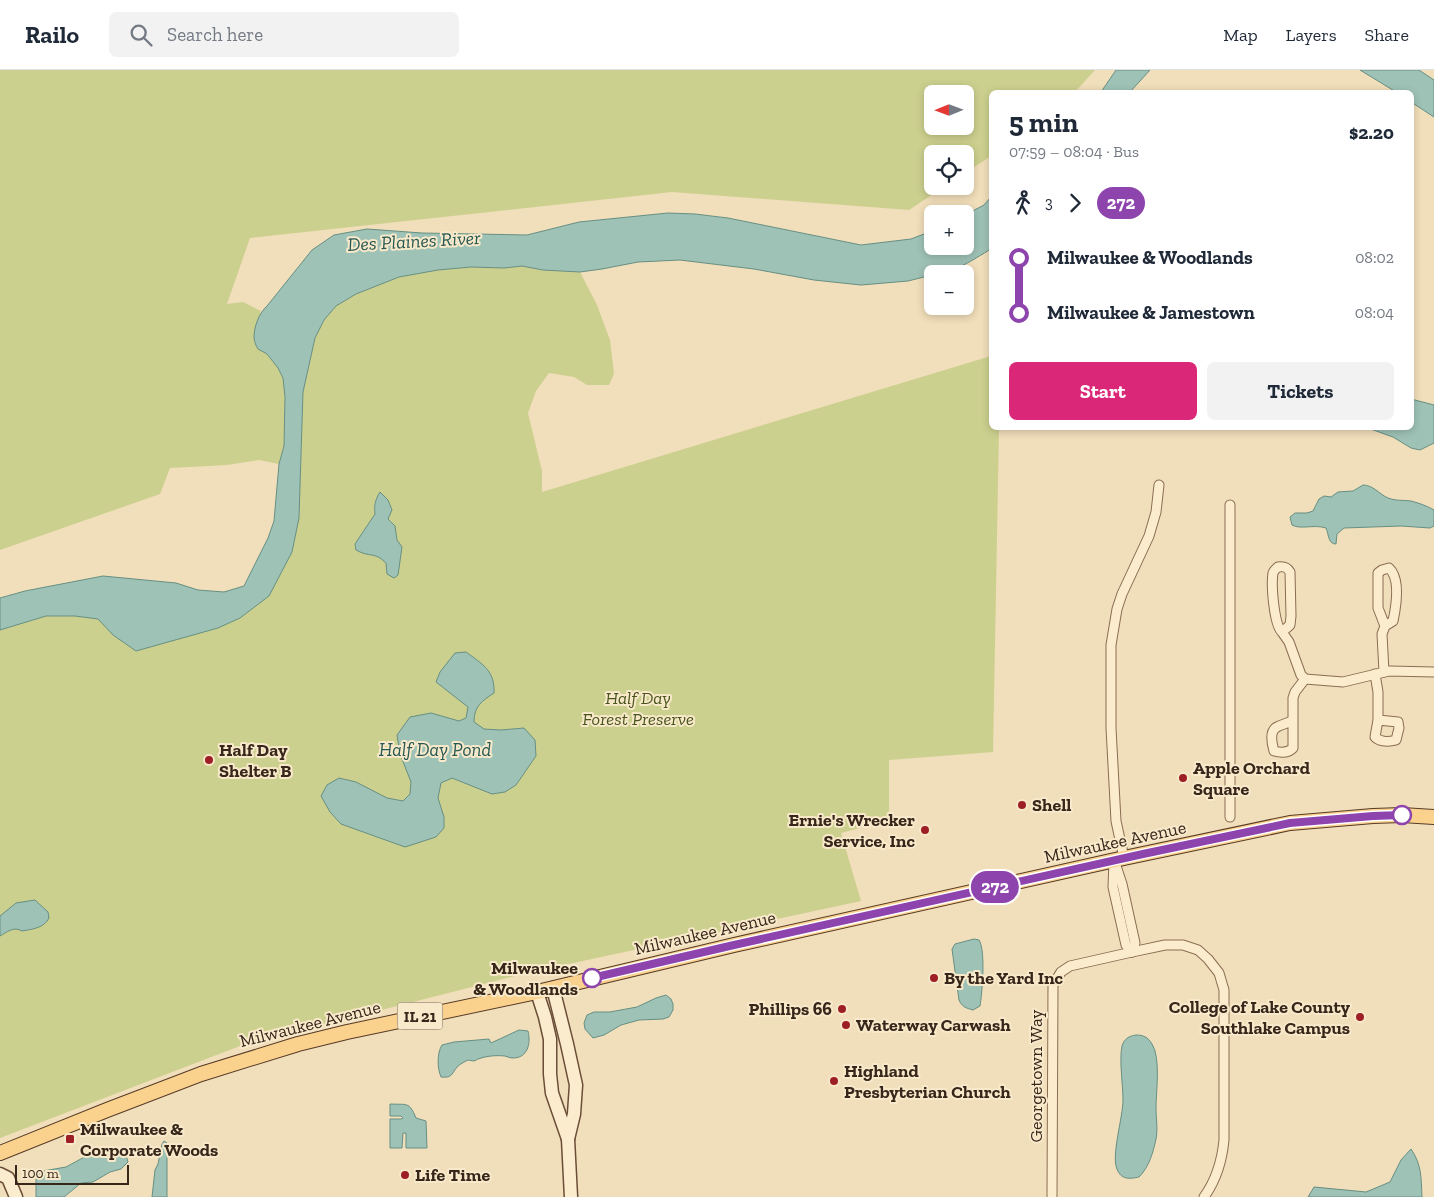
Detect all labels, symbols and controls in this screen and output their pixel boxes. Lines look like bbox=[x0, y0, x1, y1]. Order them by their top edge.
search box bbox=[109, 12, 459, 57]
text: Railo bbox=[25, 20, 79, 49]
icon: search bbox=[127, 21, 155, 49]
text: Search here bbox=[167, 23, 263, 46]
text: Map bbox=[1223, 24, 1258, 46]
text: Layers bbox=[1286, 24, 1337, 46]
text: Share bbox=[1365, 24, 1409, 46]
north arrow bbox=[924, 85, 974, 135]
map controls bbox=[924, 85, 974, 315]
text: 5 min bbox=[1009, 106, 1078, 139]
text: $2.20 bbox=[1349, 121, 1394, 144]
text: 07:59 – 08:04 · Bus bbox=[1009, 142, 1139, 161]
button: locate bbox=[924, 145, 974, 195]
icon: walk bbox=[1009, 189, 1037, 217]
icon: forward bbox=[1061, 189, 1089, 217]
text: 272 bbox=[1107, 192, 1135, 214]
text: 3 bbox=[1045, 193, 1053, 212]
button: + bbox=[924, 205, 974, 255]
water label: Des Plaines River bbox=[347, 226, 482, 256]
text: Milwaukee & Woodlands bbox=[1047, 246, 1253, 269]
text: 08:02 bbox=[1355, 248, 1394, 267]
button: − bbox=[924, 265, 974, 315]
text: Milwaukee & Jamestown bbox=[1047, 301, 1255, 324]
text: 08:04 bbox=[1355, 303, 1394, 322]
button: Start bbox=[1009, 362, 1197, 420]
button: Tickets bbox=[1207, 362, 1394, 420]
park label: Half Day Forest Preserve bbox=[582, 687, 694, 730]
water label: Half Day Pond bbox=[379, 738, 492, 761]
place label: Half Day Shelter B bbox=[219, 739, 291, 782]
marker: Half Day Shelter B bbox=[203, 754, 215, 766]
place label: Apple Orchard Square bbox=[1193, 757, 1311, 800]
marker: Apple Orchard Square bbox=[1177, 772, 1189, 784]
place label: Shell bbox=[1032, 794, 1071, 816]
marker: Shell bbox=[1016, 799, 1028, 811]
unlabelled marker bbox=[1392, 805, 1412, 825]
place label: Ernie's Wrecker Service, Inc bbox=[788, 809, 916, 852]
street label: Milwaukee Avenue bbox=[1042, 816, 1188, 868]
marker: Ernie's Wrecker Service, Inc bbox=[919, 824, 931, 836]
line badge: 272 bbox=[966, 871, 1024, 903]
text: 272 bbox=[981, 876, 1009, 898]
street label: Milwaukee Avenue bbox=[632, 906, 778, 960]
place label: Milwaukee & Woodlands bbox=[473, 957, 578, 1000]
place label: By the Yard Inc bbox=[944, 967, 1064, 989]
marker: Milwaukee & Woodlands bbox=[582, 968, 602, 988]
marker: By the Yard Inc bbox=[928, 972, 940, 984]
street label: Milwaukee Avenue bbox=[237, 996, 383, 1052]
place label: College of Lake County Southlake Campus bbox=[1169, 996, 1350, 1039]
place label: Phillips 66 bbox=[749, 998, 832, 1020]
road number: IL 21 bbox=[398, 1002, 442, 1029]
marker: Phillips 66 bbox=[836, 1003, 848, 1015]
street label: Georgetown Way bbox=[1025, 1009, 1047, 1142]
marker: College of Lake County Southlake Campus bbox=[1354, 1011, 1366, 1023]
place label: Waterway Carwash bbox=[856, 1014, 1011, 1036]
marker: Waterway Carwash bbox=[840, 1019, 852, 1031]
place label: Highland Presbyterian Church bbox=[844, 1060, 1011, 1103]
marker: Highland Presbyterian Church bbox=[828, 1075, 840, 1087]
place label: Milwaukee & Corporate Woods bbox=[80, 1118, 218, 1161]
marker: Milwaukee & Corporate Woods bbox=[64, 1133, 76, 1145]
scale bar bbox=[15, 1162, 129, 1185]
place label: Life Time bbox=[415, 1164, 490, 1186]
text: 100 m bbox=[22, 1165, 59, 1182]
marker: Life Time bbox=[399, 1169, 411, 1181]

